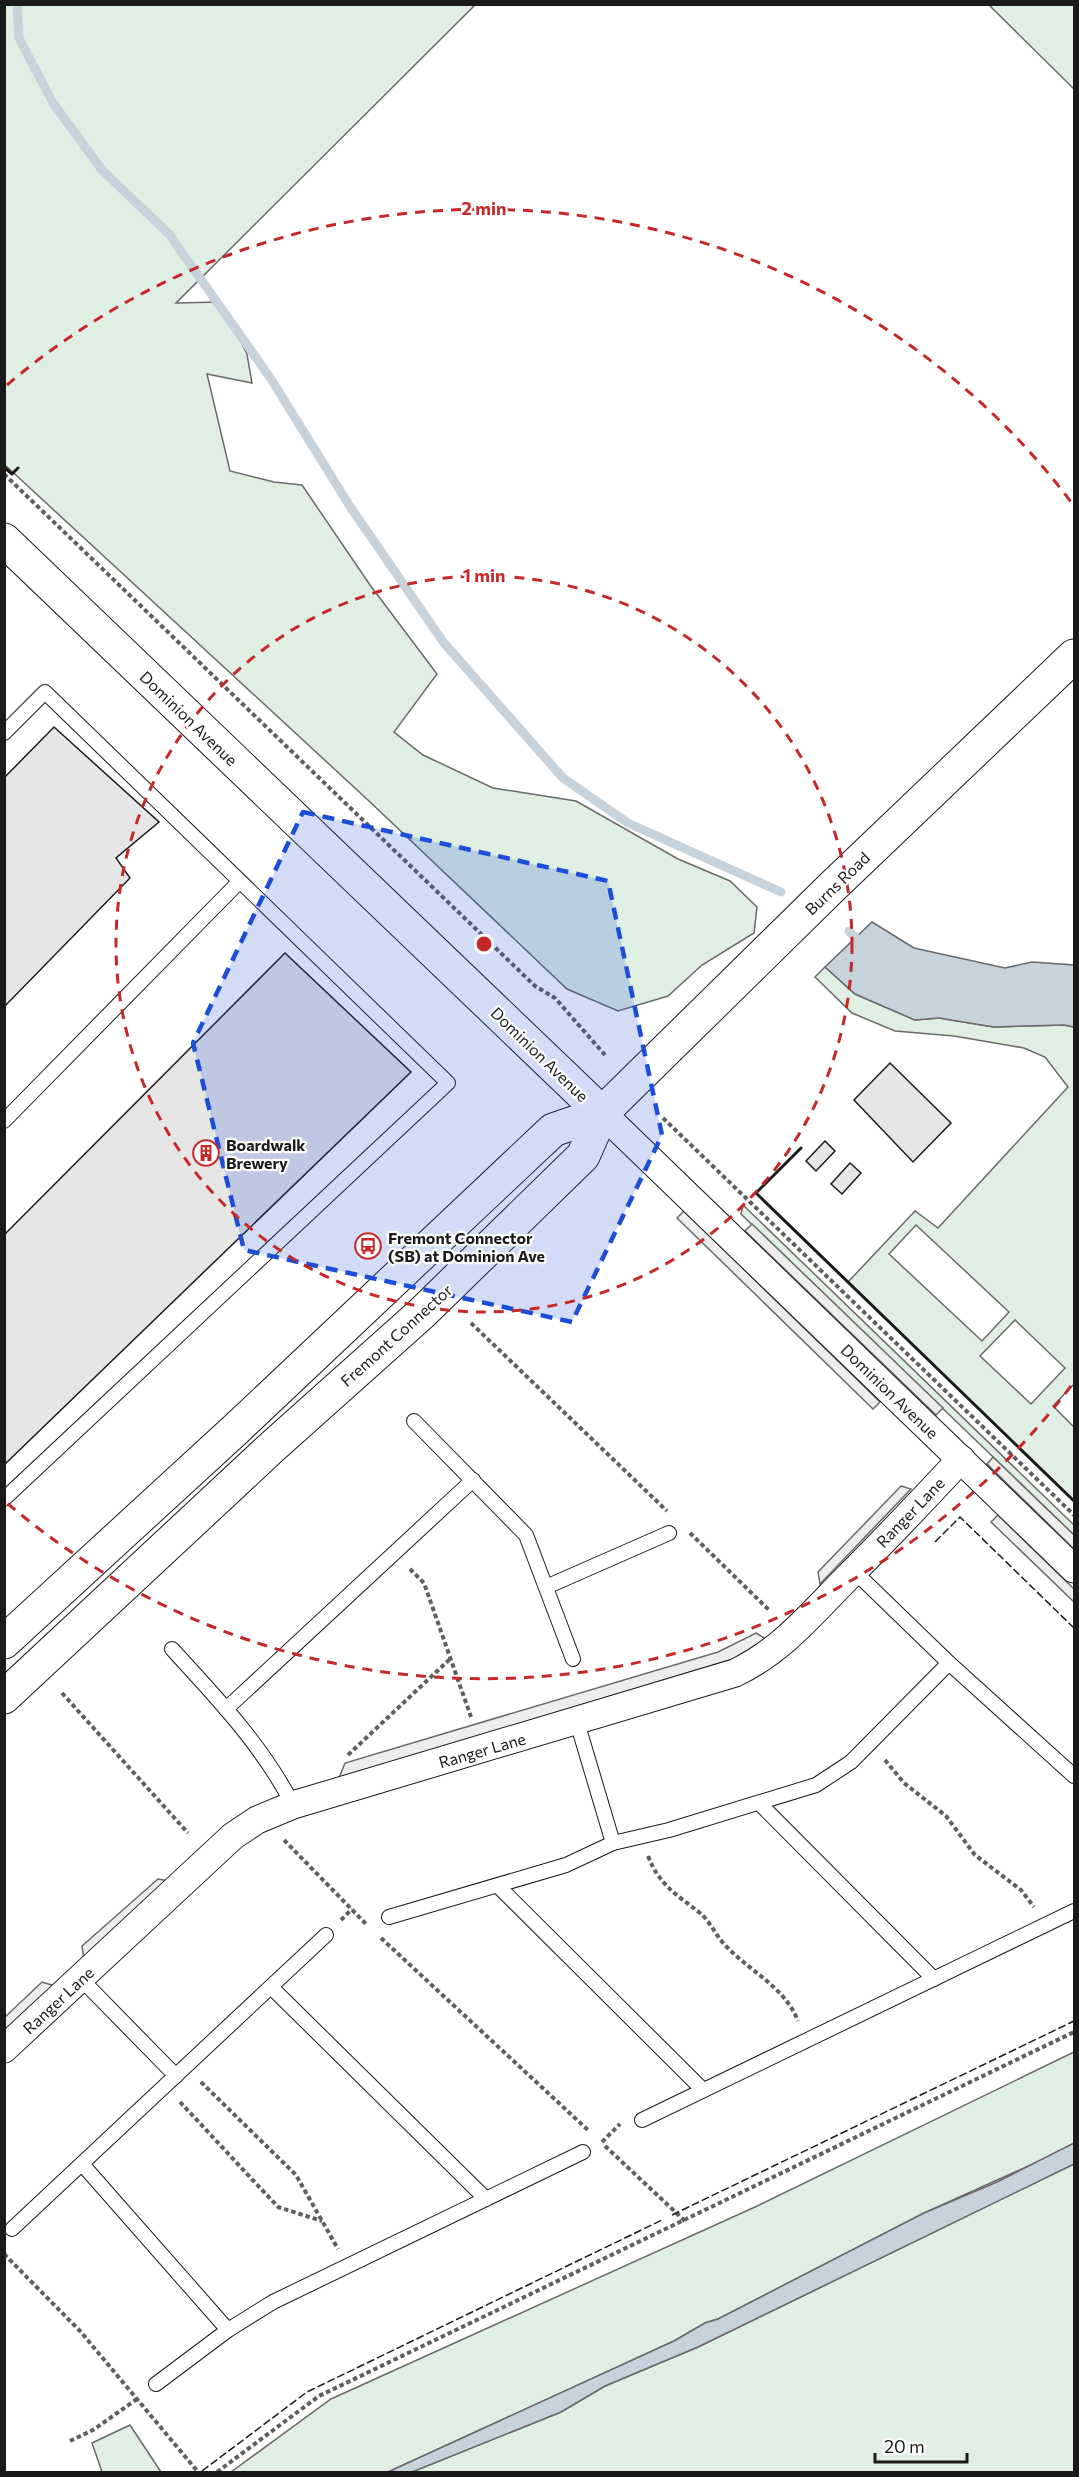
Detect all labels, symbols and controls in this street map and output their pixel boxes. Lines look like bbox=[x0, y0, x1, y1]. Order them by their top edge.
text: 2 min bbox=[462, 197, 506, 219]
text: 1 min bbox=[463, 564, 505, 586]
street label: Dominion Avenue bbox=[136, 667, 242, 769]
street label: Burns Road bbox=[801, 848, 873, 918]
centre of rings bbox=[474, 934, 494, 954]
street label: Dominion Avenue bbox=[487, 1003, 593, 1105]
place label: Boardwalk Brewery bbox=[226, 1135, 306, 1172]
building icon: Boardwalk Brewery bbox=[191, 1138, 221, 1168]
place label: Fremont Connector (SB) at Dominion Ave bbox=[388, 1228, 545, 1265]
bus stop icon: Fremont Connector (SB) at Dominion Ave bbox=[353, 1231, 383, 1261]
street label: Fremont Connector bbox=[336, 1280, 456, 1390]
street label: Dominion Avenue bbox=[837, 1340, 943, 1442]
street label: Ranger Lane bbox=[872, 1473, 948, 1551]
street label: Ranger Lane bbox=[436, 1728, 528, 1772]
street label: Ranger Lane bbox=[19, 1962, 97, 2038]
scale bar bbox=[875, 2426, 966, 2464]
text: 20 m bbox=[884, 2435, 925, 2457]

